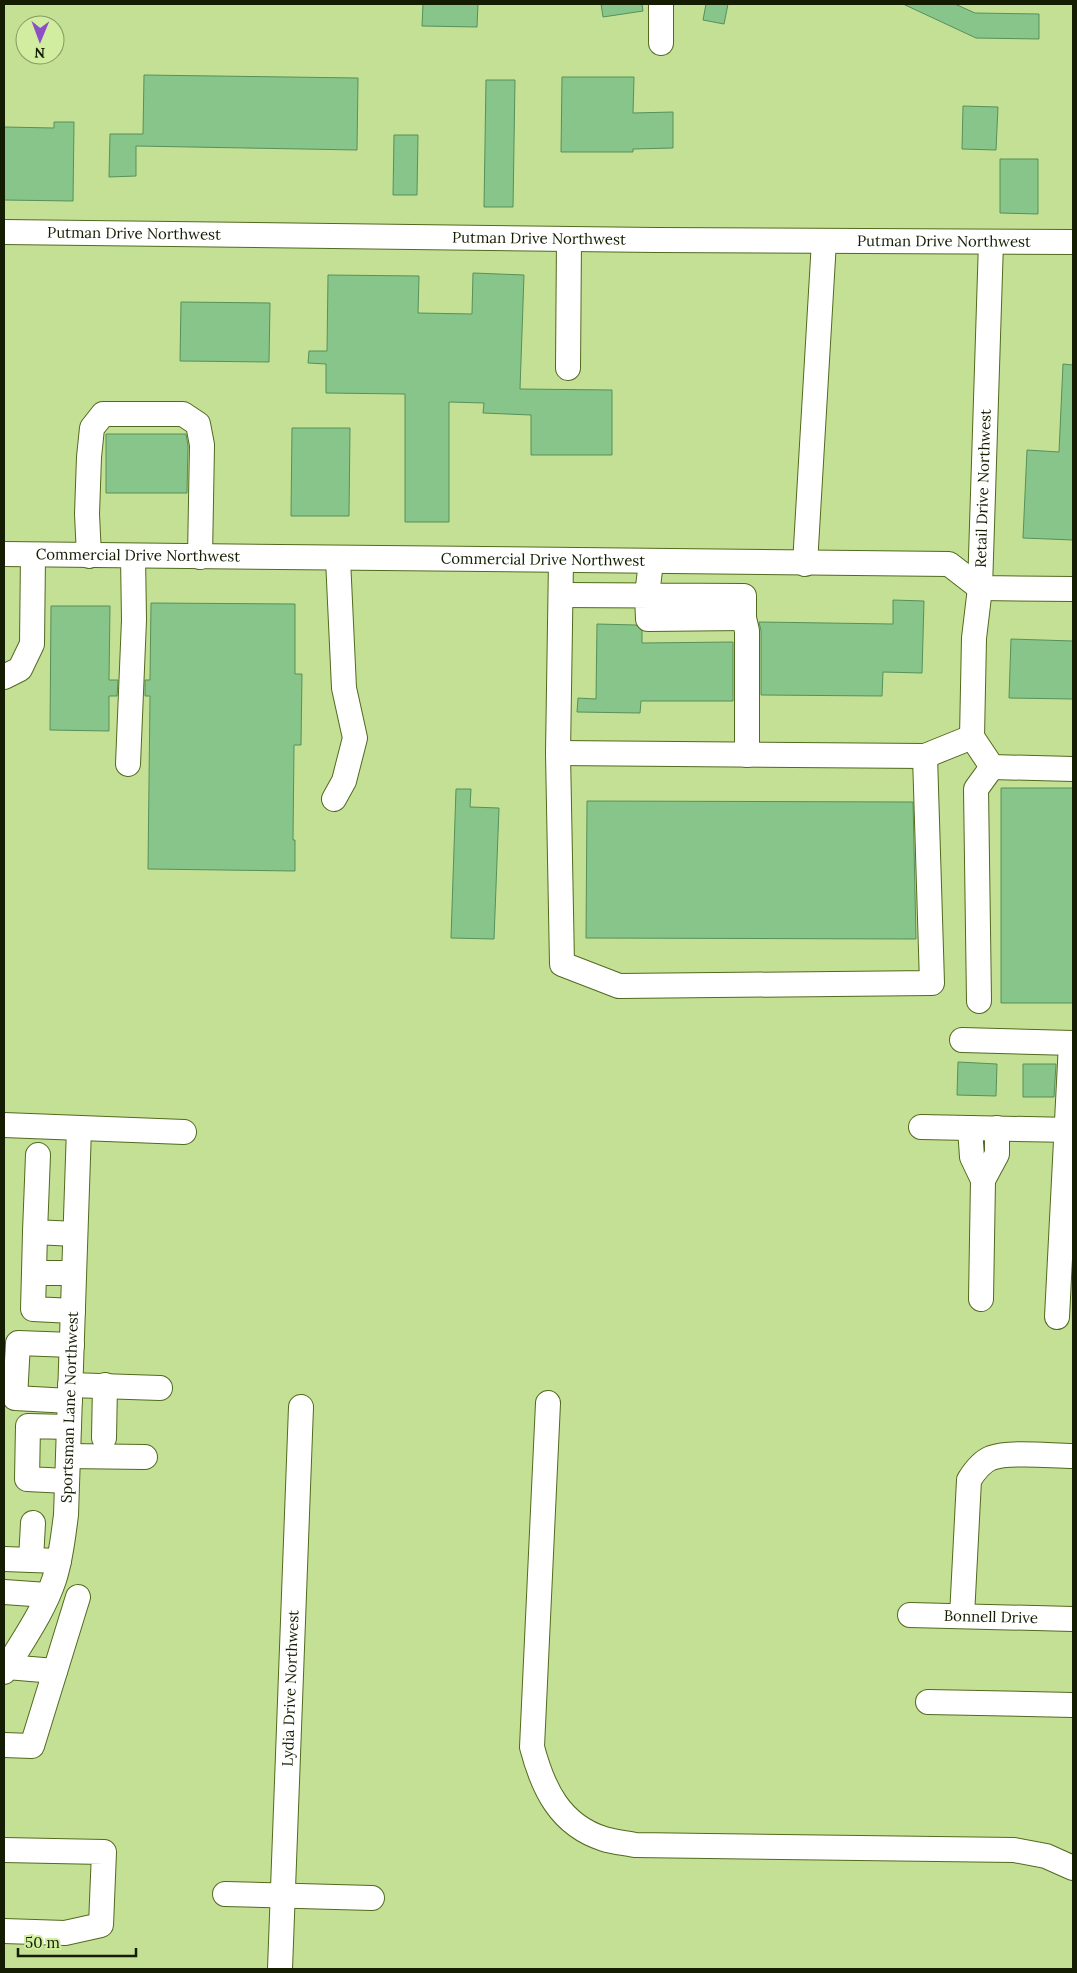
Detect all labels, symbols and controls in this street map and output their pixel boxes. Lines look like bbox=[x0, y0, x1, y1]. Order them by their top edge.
north arrow bbox=[15, 15, 65, 65]
text: N bbox=[34, 44, 45, 62]
street label: Putman Drive Northwest bbox=[47, 223, 221, 244]
street label: Putman Drive Northwest bbox=[452, 227, 626, 249]
street label: Putman Drive Northwest bbox=[857, 231, 1031, 251]
street label: Retail Drive Northwest bbox=[971, 409, 995, 568]
street label: Commercial Drive Northwest bbox=[36, 544, 240, 566]
street label: Commercial Drive Northwest bbox=[441, 549, 645, 570]
street label: Sportsman Lane Northwest bbox=[56, 1311, 82, 1503]
street label: Bonnell Drive bbox=[944, 1606, 1038, 1627]
street label: Lydia Drive Northwest bbox=[278, 1609, 302, 1767]
scale bar bbox=[18, 1926, 135, 1958]
text: 50 m bbox=[25, 1933, 60, 1952]

